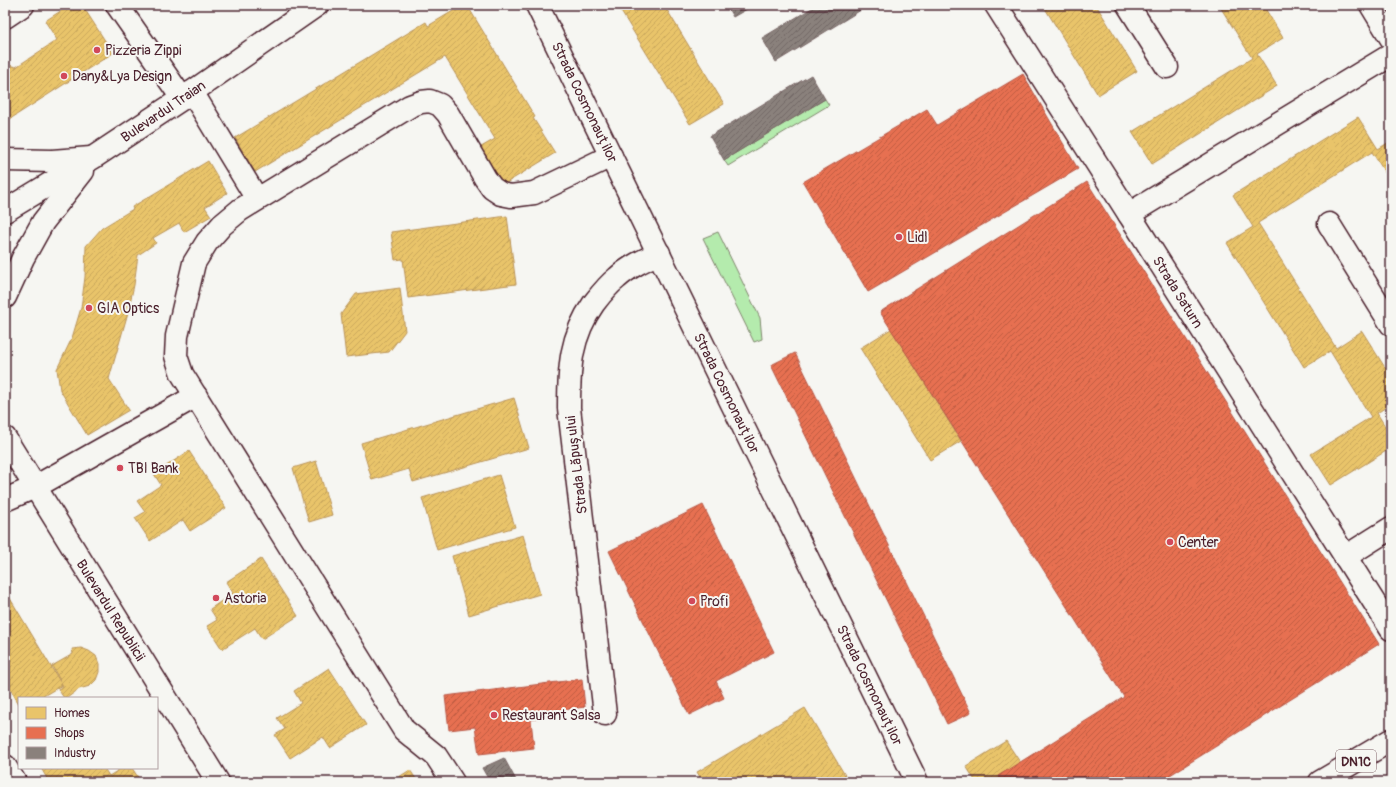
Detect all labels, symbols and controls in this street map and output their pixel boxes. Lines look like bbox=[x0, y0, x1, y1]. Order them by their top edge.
street label: Strada Cosmonauților bbox=[548, 39, 621, 165]
place label: Pizzeria Zippi bbox=[105, 42, 182, 59]
marker: Pizzeria Zippi bbox=[92, 45, 102, 55]
place label: Dany&Lya Design bbox=[72, 68, 172, 85]
marker: Dany&Lya Design bbox=[59, 71, 69, 81]
street label: Bulevardul Traian bbox=[118, 77, 209, 146]
place label: Lidl bbox=[907, 229, 928, 246]
marker: Lidl bbox=[894, 232, 904, 242]
street label: Strada Saturn bbox=[1149, 253, 1206, 331]
place label: GIA Optics bbox=[97, 300, 160, 317]
marker: GIA Optics bbox=[84, 303, 94, 313]
street label: Strada Cosmonauților bbox=[690, 330, 763, 456]
street label: Strada Lăpușului bbox=[562, 414, 591, 515]
place label: TBI Bank bbox=[128, 460, 179, 477]
marker: TBI Bank bbox=[115, 463, 125, 473]
place label: Center bbox=[1178, 534, 1219, 551]
marker: Center bbox=[1165, 537, 1175, 547]
street label: Bulevardul Republicii bbox=[73, 556, 149, 665]
place label: Astoria bbox=[224, 590, 267, 607]
marker: Astoria bbox=[211, 593, 221, 603]
place label: Profi bbox=[700, 593, 728, 610]
marker: Profi bbox=[687, 596, 697, 606]
street label: Strada Cosmonauților bbox=[833, 622, 906, 748]
legend bbox=[18, 697, 158, 769]
text: Homes bbox=[54, 706, 90, 721]
place label: Restaurant Salsa bbox=[502, 707, 601, 724]
marker: Restaurant Salsa bbox=[489, 710, 499, 720]
text: Shops bbox=[54, 726, 85, 741]
text: Industry bbox=[54, 746, 96, 761]
road number: DN1C bbox=[1336, 750, 1376, 772]

